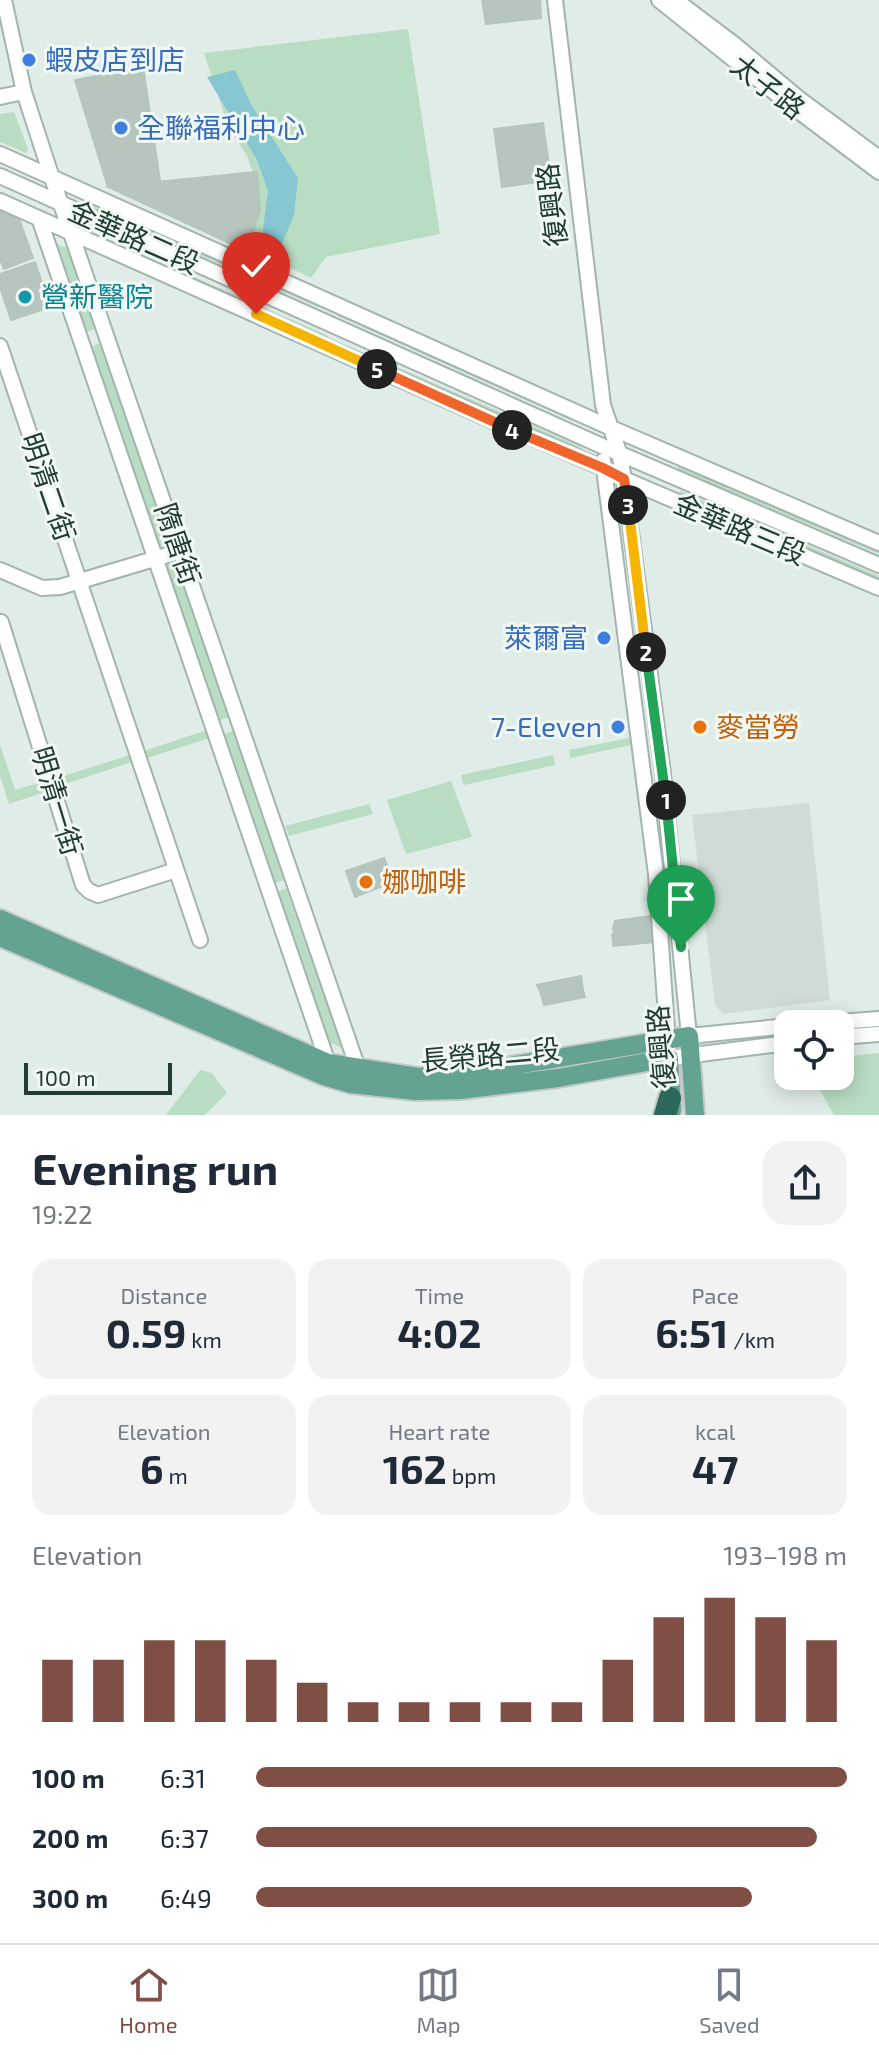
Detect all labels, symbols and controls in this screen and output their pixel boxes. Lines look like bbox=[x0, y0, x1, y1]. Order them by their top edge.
place label: 蝦皮店到店 bbox=[45, 42, 185, 76]
street label: 太子路 bbox=[725, 47, 812, 125]
marker: 蝦皮店到店 bbox=[20, 51, 38, 69]
place label: 全聯福利中心 bbox=[137, 110, 305, 144]
marker: 全聯福利中心 bbox=[112, 119, 130, 137]
street label: 復興路 bbox=[529, 161, 573, 249]
street label: 金華路二段 bbox=[64, 192, 205, 280]
pin bbox=[222, 232, 290, 314]
icon: check bbox=[234, 244, 278, 288]
place label: 營新醫院 bbox=[41, 279, 153, 313]
marker: 營新醫院 bbox=[16, 288, 34, 306]
pin: 5 bbox=[357, 349, 397, 389]
text: 5 bbox=[371, 356, 383, 382]
pin: 4 bbox=[492, 410, 532, 450]
text: 4 bbox=[505, 417, 519, 443]
street label: 明清二街 bbox=[15, 428, 83, 545]
pin: 3 bbox=[608, 485, 648, 525]
street label: 金華路三段 bbox=[669, 485, 811, 571]
text: 3 bbox=[622, 492, 634, 518]
street label: 隋唐街 bbox=[149, 498, 209, 589]
place label: 萊爾富 bbox=[504, 620, 588, 654]
marker: 萊爾富 bbox=[595, 629, 613, 647]
pin: 2 bbox=[626, 632, 666, 672]
text: 2 bbox=[640, 639, 652, 665]
place label: 7-Eleven bbox=[491, 709, 602, 743]
place label: 麥當勞 bbox=[716, 709, 800, 743]
marker: 7-Eleven bbox=[609, 718, 627, 736]
marker: 麥當勞 bbox=[691, 718, 709, 736]
street label: 明清一街 bbox=[25, 742, 91, 859]
pin: 1 bbox=[646, 780, 686, 820]
text: 1 bbox=[661, 787, 671, 813]
place label: 娜咖啡 bbox=[382, 864, 466, 898]
pin bbox=[647, 865, 715, 947]
marker: 娜咖啡 bbox=[357, 873, 375, 891]
icon: arrive bbox=[659, 877, 703, 921]
street label: 復興路 bbox=[639, 1004, 681, 1090]
map controls bbox=[774, 1010, 854, 1090]
button: locate bbox=[774, 1010, 854, 1090]
street label: 長榮路二段 bbox=[419, 1031, 561, 1077]
scale bar bbox=[24, 1059, 172, 1095]
text: 100 m bbox=[36, 1064, 95, 1090]
text: Evening run bbox=[32, 1141, 278, 1194]
button: share bbox=[763, 1141, 847, 1225]
text: 19:22 bbox=[32, 1198, 93, 1229]
text: Distance bbox=[120, 1282, 207, 1308]
text: Time bbox=[415, 1282, 464, 1308]
text: Pace bbox=[691, 1282, 739, 1308]
text: 0.59 bbox=[106, 1308, 186, 1356]
text: 4:02 bbox=[397, 1308, 482, 1356]
text: 6:51 bbox=[655, 1308, 728, 1356]
text: km bbox=[186, 1326, 222, 1352]
text: /km bbox=[728, 1326, 775, 1352]
text: Elevation bbox=[117, 1418, 211, 1444]
text: Heart rate bbox=[389, 1418, 490, 1444]
text: kcal bbox=[695, 1418, 735, 1444]
text: 6 bbox=[140, 1444, 164, 1492]
text: 162 bbox=[383, 1444, 447, 1492]
text: 47 bbox=[692, 1444, 738, 1492]
text: m bbox=[164, 1462, 188, 1488]
text: bpm bbox=[447, 1462, 496, 1488]
text: Elevation bbox=[32, 1539, 142, 1570]
text: 193–198 m bbox=[723, 1539, 847, 1570]
text: 100 m bbox=[32, 1762, 105, 1793]
text: 6:31 bbox=[160, 1762, 206, 1793]
text: 200 m bbox=[32, 1822, 108, 1853]
text: 6:37 bbox=[160, 1822, 209, 1853]
text: 300 m bbox=[32, 1882, 108, 1913]
text: 6:49 bbox=[160, 1882, 212, 1913]
tab: Home bbox=[119, 1963, 178, 2037]
tab: Map bbox=[416, 1963, 461, 2037]
tab: Saved bbox=[699, 1963, 760, 2037]

